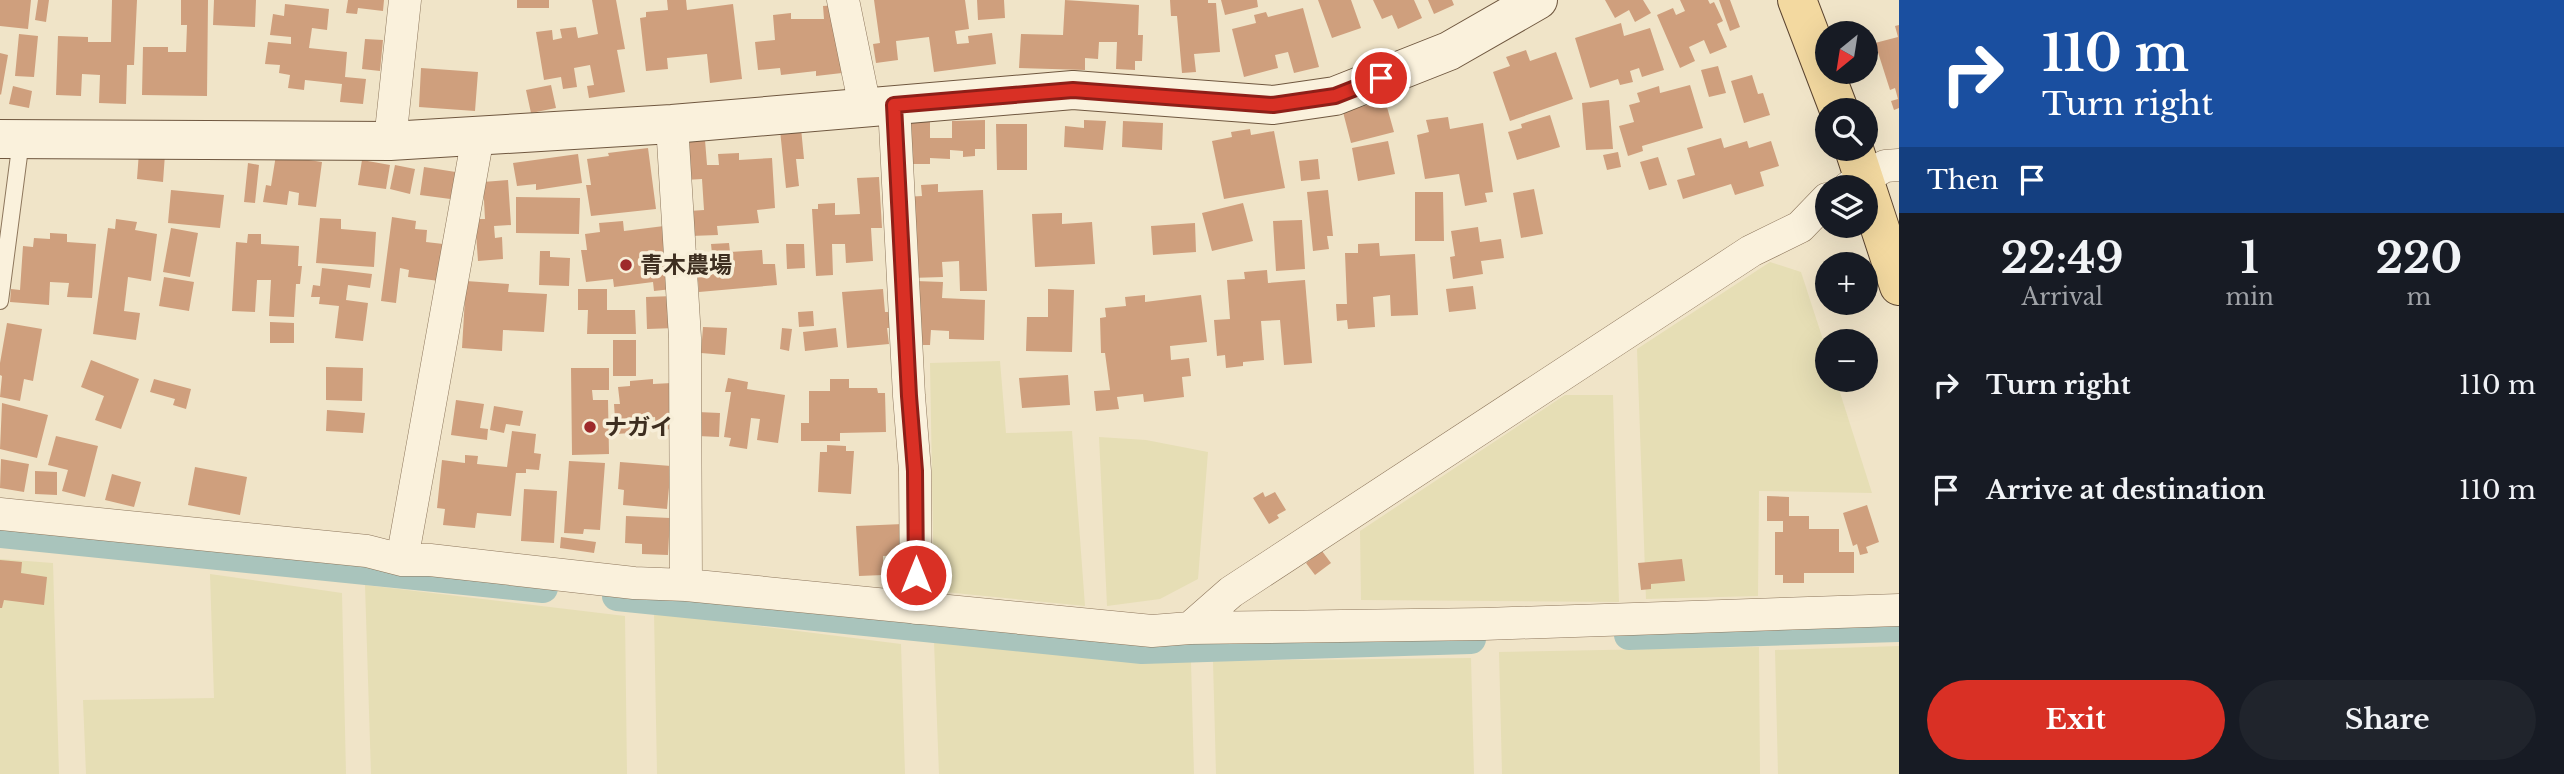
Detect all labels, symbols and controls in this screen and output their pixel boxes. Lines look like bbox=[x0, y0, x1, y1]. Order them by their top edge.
north arrow bbox=[1815, 21, 1878, 84]
map controls bbox=[1815, 21, 1878, 392]
text: 110 m bbox=[2042, 23, 2189, 84]
icon: right bbox=[1927, 28, 2018, 119]
pin bbox=[1351, 48, 1411, 108]
icon: arrive bbox=[1362, 59, 1400, 97]
text: Turn right bbox=[2042, 84, 2213, 124]
button: search bbox=[1815, 98, 1878, 161]
icon: arrive bbox=[2013, 161, 2051, 199]
text: Then bbox=[1927, 164, 1999, 196]
button: layers bbox=[1815, 175, 1878, 238]
text: 22:49 bbox=[2001, 232, 2124, 284]
text: 1 bbox=[2241, 232, 2259, 284]
text: 220 bbox=[2376, 232, 2462, 284]
place label: 青木農場 bbox=[640, 251, 732, 279]
button: + bbox=[1815, 252, 1878, 315]
marker: 青木農場 bbox=[618, 257, 634, 273]
text: Arrival bbox=[2022, 283, 2103, 311]
text: min bbox=[2226, 283, 2274, 311]
text: m bbox=[2407, 283, 2431, 311]
button: − bbox=[1815, 329, 1878, 392]
icon: right bbox=[1927, 366, 1965, 404]
text: Turn right bbox=[1986, 369, 2131, 401]
text: 110 m bbox=[2459, 369, 2536, 401]
place label: ナガイ bbox=[604, 413, 673, 441]
marker: ナガイ bbox=[582, 419, 598, 435]
icon: arrive bbox=[1927, 471, 1965, 509]
text: Arrive at destination bbox=[1986, 474, 2266, 506]
text: 110 m bbox=[2459, 474, 2536, 506]
position arrow bbox=[879, 538, 953, 612]
button: Exit bbox=[1927, 680, 2225, 760]
button: Share bbox=[2239, 680, 2536, 760]

